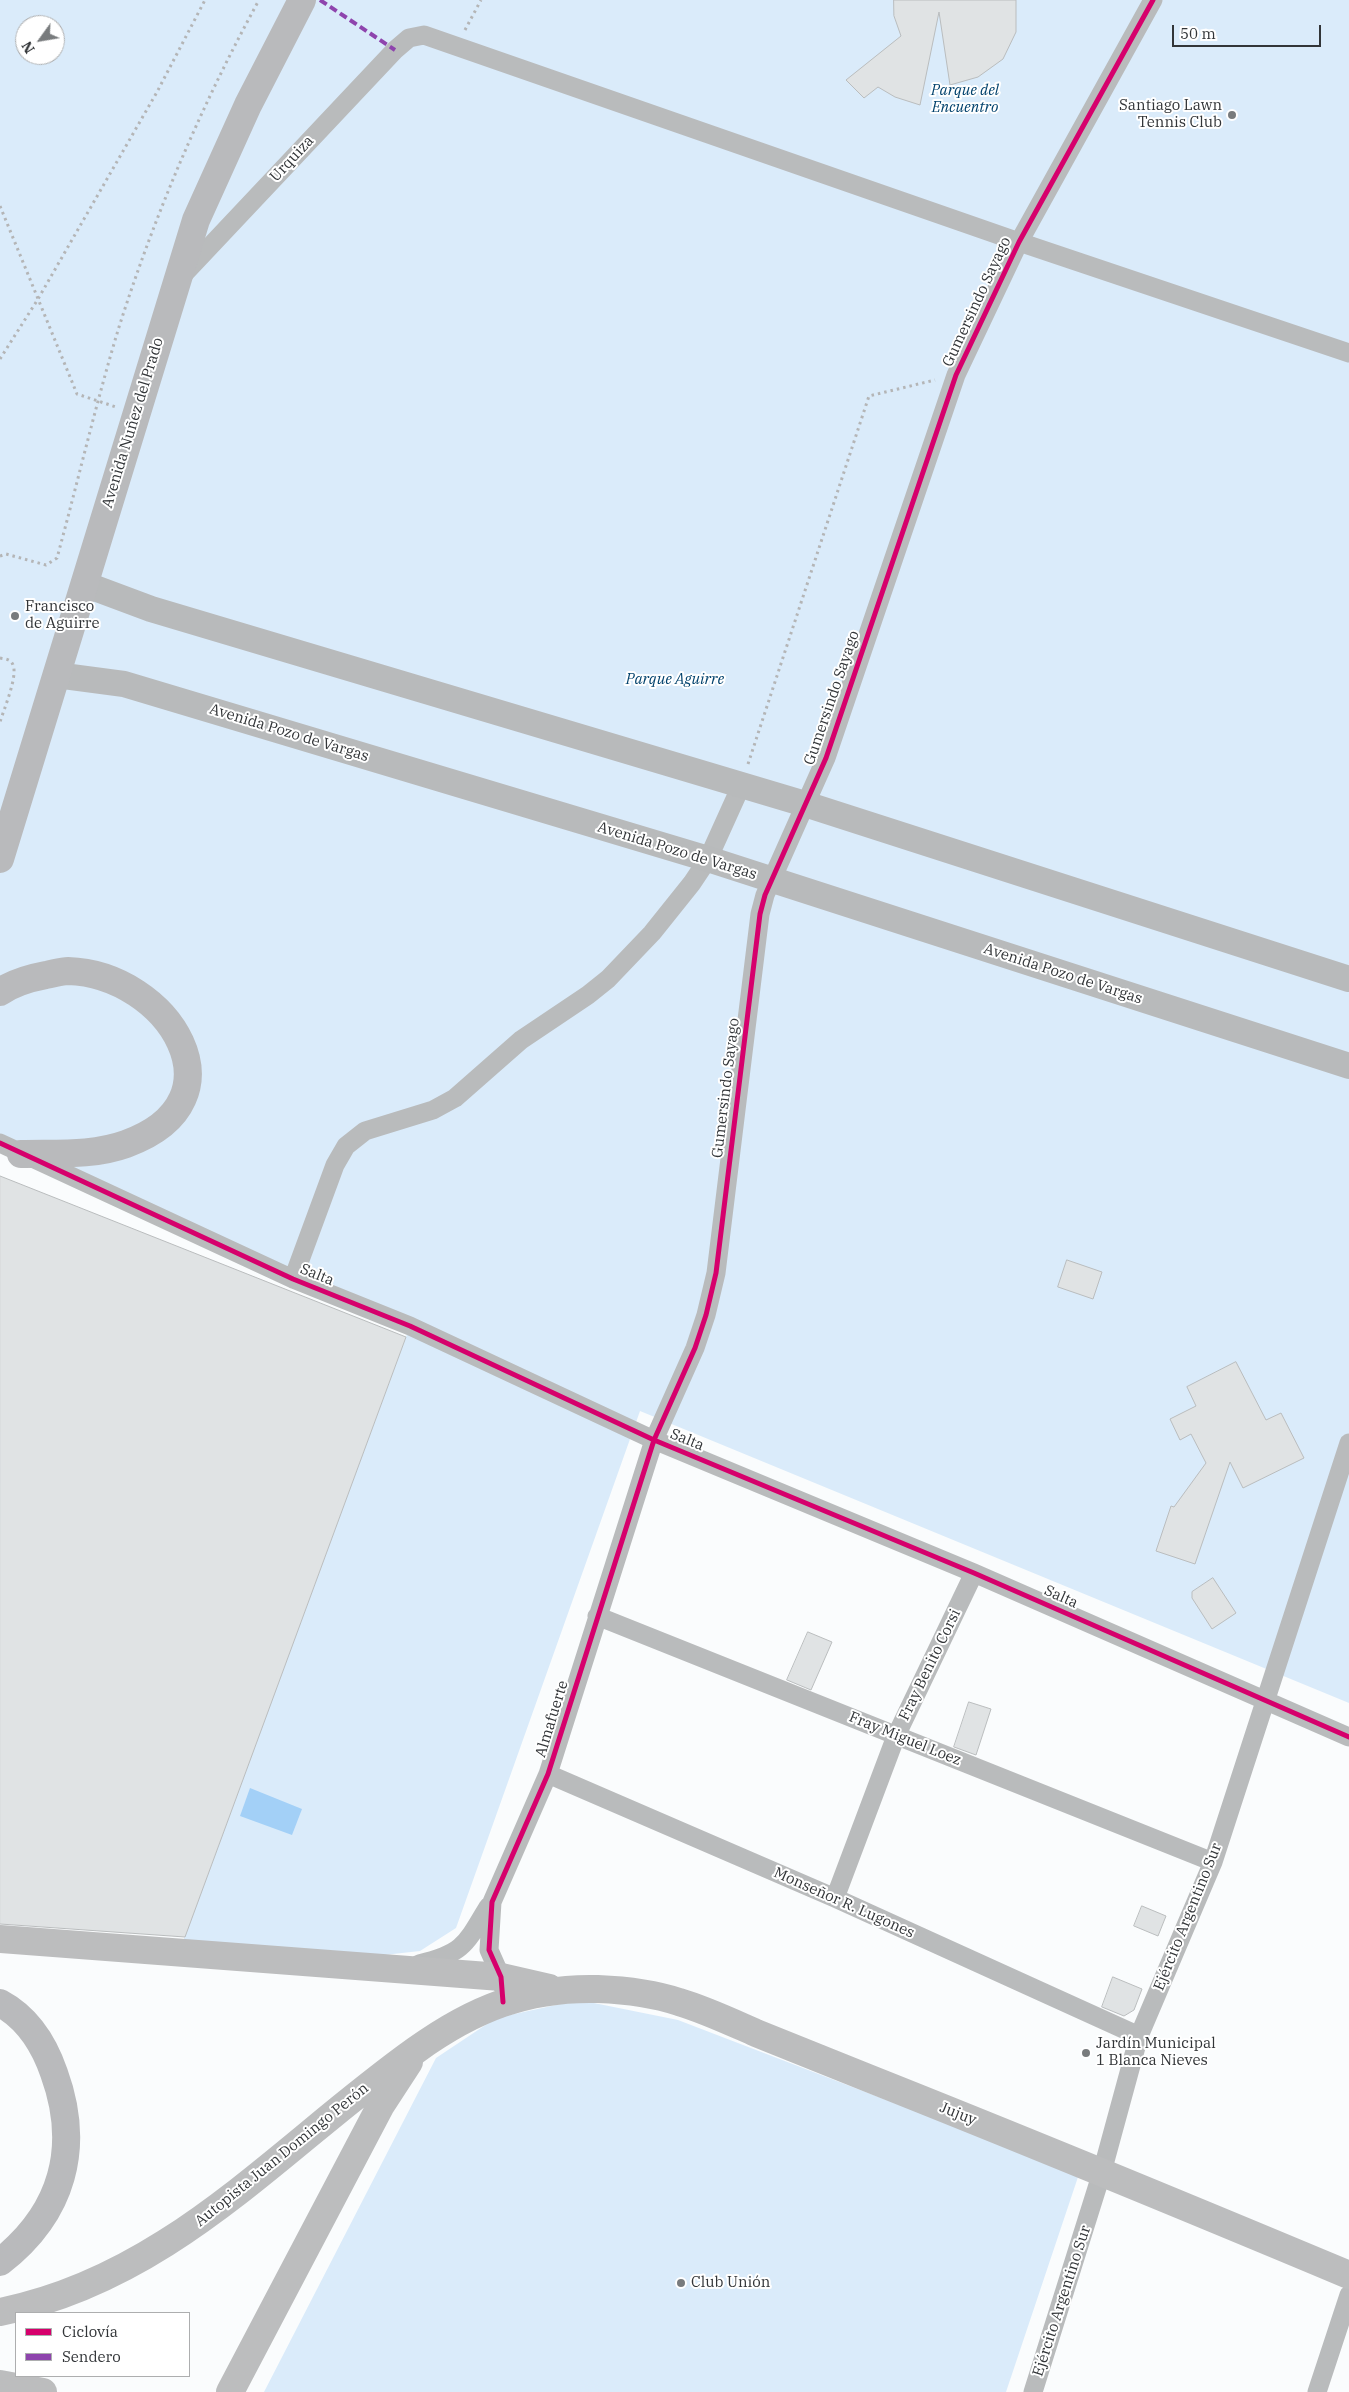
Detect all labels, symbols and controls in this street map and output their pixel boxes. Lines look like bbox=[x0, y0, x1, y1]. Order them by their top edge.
north arrow bbox=[15, 15, 65, 65]
scale bar bbox=[1174, 15, 1323, 47]
text: 50 m bbox=[1180, 24, 1216, 43]
text: N bbox=[18, 38, 39, 57]
park label: Parque del Encuentro bbox=[931, 82, 999, 117]
place label: Santiago Lawn Tennis Club bbox=[1119, 97, 1222, 132]
marker: Santiago Lawn Tennis Club bbox=[1226, 109, 1238, 121]
street label: Urquiza bbox=[266, 132, 318, 186]
street label: Gumersindo Sayago bbox=[939, 234, 1015, 370]
street label: Avenida Nuñez del Prado bbox=[98, 336, 168, 510]
place label: Francisco de Aguirre bbox=[25, 598, 99, 633]
marker: Francisco de Aguirre bbox=[9, 610, 21, 622]
street label: Gumersindo Sayago bbox=[801, 628, 863, 768]
park label: Parque Aguirre bbox=[626, 671, 724, 689]
street label: Avenida Pozo de Vargas bbox=[207, 700, 371, 766]
street label: Avenida Pozo de Vargas bbox=[595, 818, 759, 884]
street label: Avenida Pozo de Vargas bbox=[981, 940, 1145, 1008]
street label: Gumersindo Sayago bbox=[708, 1017, 744, 1159]
street label: Salta bbox=[297, 1260, 337, 1290]
street label: Salta bbox=[667, 1425, 707, 1455]
street label: Salta bbox=[1041, 1582, 1081, 1612]
street label: Fray Benito Corsi bbox=[895, 1606, 965, 1724]
street label: Almafuerte bbox=[532, 1678, 572, 1760]
street label: Fray Miguel Loez bbox=[846, 1708, 964, 1770]
street label: Ejército Argentino Sur bbox=[1150, 1841, 1226, 1993]
street label: Monseñor R. Lugones bbox=[771, 1864, 917, 1942]
place label: Jardín Municipal 1 Blanca Nieves bbox=[1096, 2035, 1216, 2070]
marker: Jardín Municipal 1 Blanca Nieves bbox=[1080, 2047, 1092, 2059]
street label: Autopista Juan Domingo Perón bbox=[192, 2079, 372, 2231]
street label: Jujuy bbox=[937, 2099, 979, 2129]
street label: Ejército Argentino Sur bbox=[1029, 2223, 1095, 2379]
place label: Club Unión bbox=[691, 2274, 770, 2292]
marker: Club Unión bbox=[675, 2277, 687, 2289]
legend bbox=[15, 2312, 190, 2377]
text: Ciclovía bbox=[62, 2322, 118, 2341]
text: Sendero bbox=[62, 2347, 121, 2366]

